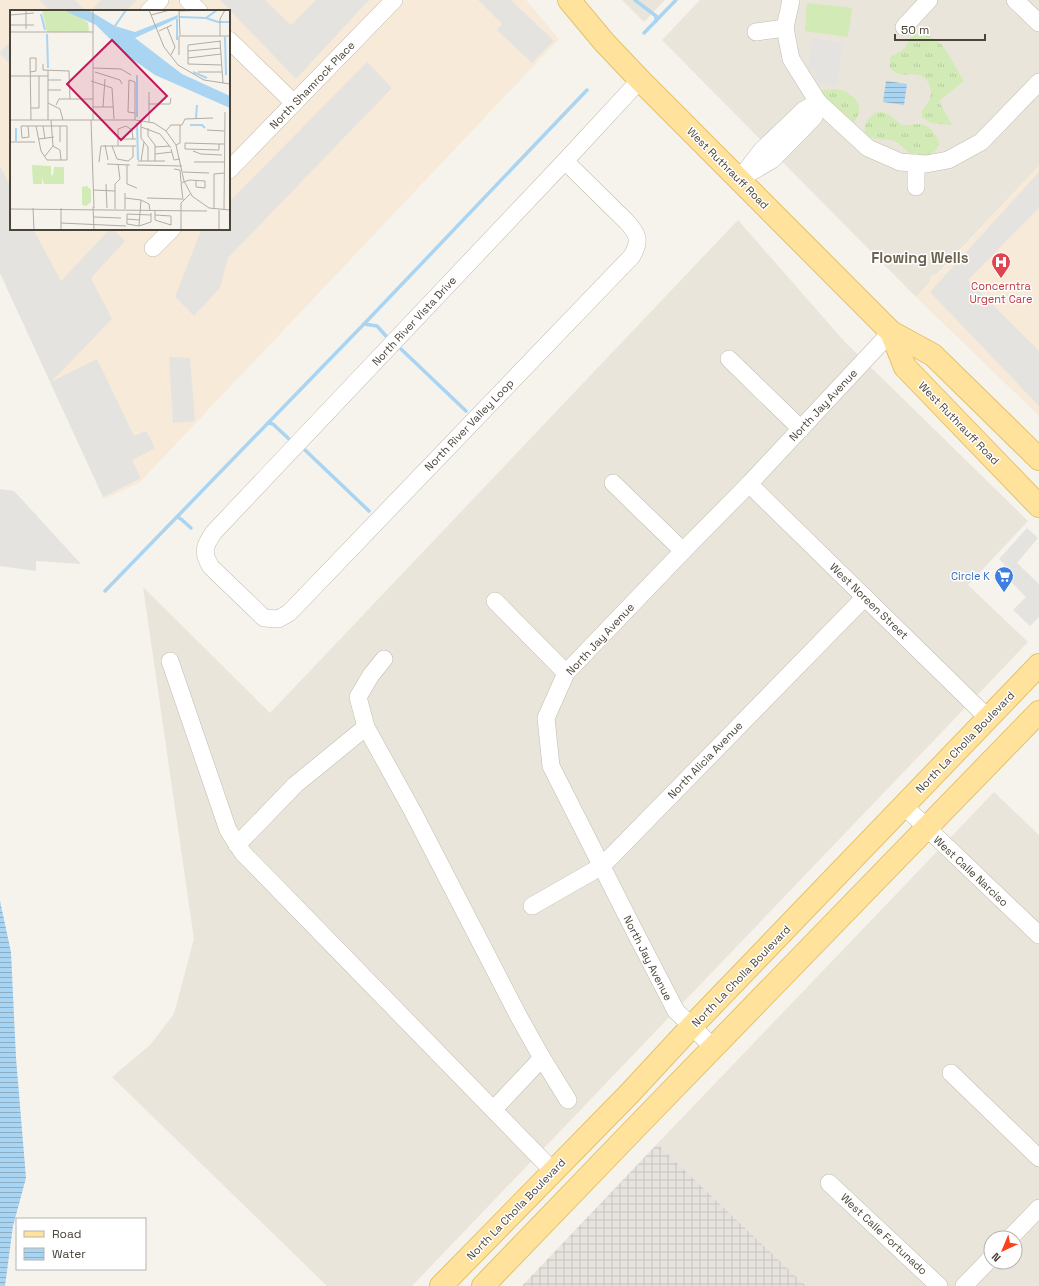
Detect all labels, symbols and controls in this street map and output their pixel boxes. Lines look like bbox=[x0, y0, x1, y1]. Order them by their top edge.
inset map bbox=[10, 10, 230, 230]
scale bar bbox=[895, 16, 985, 42]
text: 50 m bbox=[901, 22, 929, 38]
street label: North Shamrock Place bbox=[266, 38, 358, 132]
street label: West Ruthrauff Road bbox=[684, 124, 772, 212]
district label: Flowing Wells bbox=[871, 248, 969, 267]
hospital icon: Concerntra Urgent Care bbox=[990, 251, 1012, 279]
street label: North River Vista Drive bbox=[369, 273, 459, 369]
place label: Concerntra Urgent Care bbox=[969, 279, 1033, 306]
street label: North Jay Avenue bbox=[786, 366, 860, 444]
street label: North River Valley Loop bbox=[421, 376, 517, 474]
street label: West Ruthrauff Road bbox=[916, 379, 1002, 467]
street label: West Noreen Street bbox=[827, 560, 911, 642]
supermarket icon: Circle K bbox=[993, 565, 1015, 593]
place label: Circle K bbox=[951, 569, 990, 583]
street label: North Jay Avenue bbox=[563, 600, 637, 678]
street label: North La Cholla Boulevard bbox=[913, 688, 1017, 796]
street label: North Alicia Avenue bbox=[664, 718, 746, 802]
street label: West Calle Narciso bbox=[931, 833, 1011, 909]
street label: North Jay Avenue bbox=[621, 913, 675, 1003]
street label: North La Cholla Boulevard bbox=[689, 922, 793, 1030]
street label: North La Cholla Boulevard bbox=[464, 1155, 568, 1263]
street label: West Calle Fortunado bbox=[838, 1190, 930, 1278]
legend bbox=[16, 1218, 146, 1270]
text: Road bbox=[52, 1226, 81, 1242]
north arrow bbox=[983, 1230, 1023, 1270]
text: Water bbox=[52, 1246, 86, 1262]
text: N bbox=[989, 1250, 1004, 1265]

